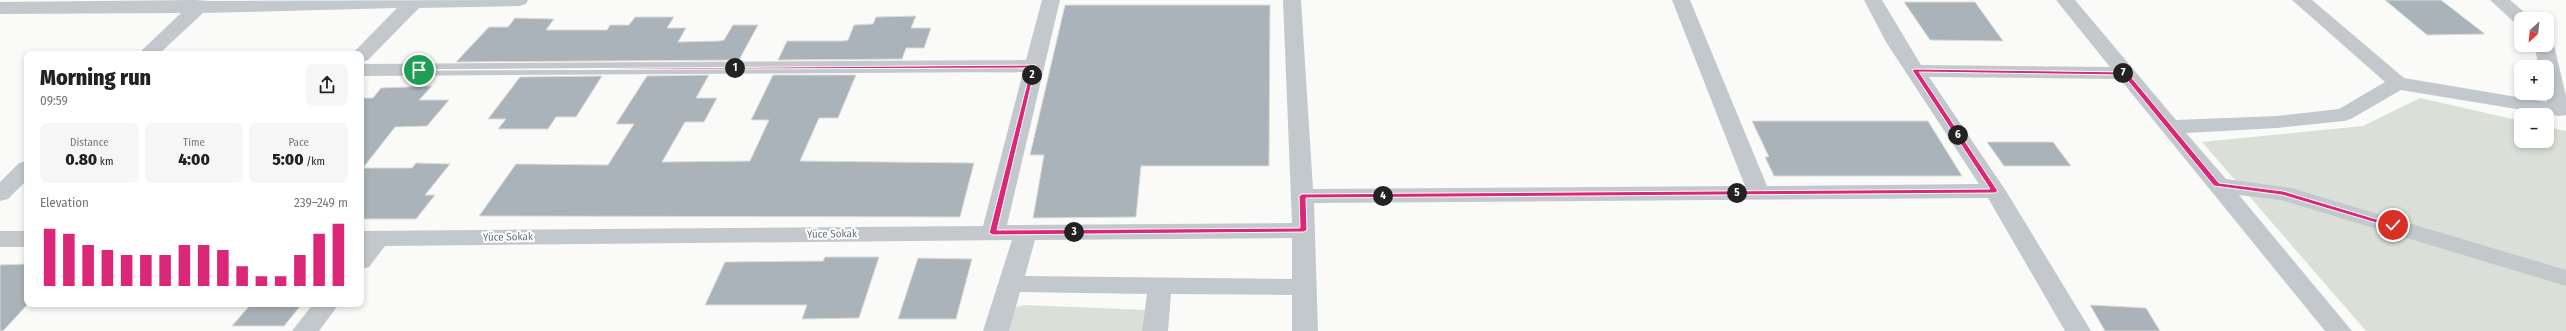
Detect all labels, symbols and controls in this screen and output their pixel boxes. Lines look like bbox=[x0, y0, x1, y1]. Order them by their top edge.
north arrow bbox=[2514, 12, 2554, 52]
map controls bbox=[2514, 12, 2554, 148]
pin bbox=[402, 53, 436, 87]
pin: 1 bbox=[725, 58, 745, 78]
icon: arrive bbox=[408, 59, 430, 81]
button: + bbox=[2514, 60, 2554, 100]
text: 1 bbox=[733, 61, 737, 74]
pin: 7 bbox=[2113, 63, 2133, 83]
text: Morning run bbox=[40, 64, 151, 91]
button: share bbox=[306, 64, 348, 106]
pin: 2 bbox=[1022, 65, 1042, 85]
text: 7 bbox=[2121, 66, 2125, 79]
text: 2 bbox=[1029, 68, 1035, 81]
text: 09:59 bbox=[40, 93, 68, 108]
button: − bbox=[2514, 108, 2554, 148]
pin: 6 bbox=[1948, 125, 1968, 145]
text: 6 bbox=[1955, 128, 1961, 141]
text: Distance bbox=[70, 136, 109, 149]
text: Time bbox=[183, 136, 205, 149]
text: Pace bbox=[288, 136, 309, 149]
text: 0.80 bbox=[65, 149, 97, 170]
text: 4:00 bbox=[178, 149, 210, 170]
text: 5:00 bbox=[272, 149, 304, 170]
text: km bbox=[97, 155, 113, 168]
text: /km bbox=[304, 155, 325, 168]
pin: 5 bbox=[1727, 183, 1747, 203]
pin: 4 bbox=[1373, 186, 1393, 206]
text: 5 bbox=[1734, 186, 1740, 199]
text: 4 bbox=[1380, 189, 1386, 202]
text: Elevation bbox=[40, 195, 89, 210]
text: 239–249 m bbox=[294, 195, 348, 210]
pin bbox=[2376, 208, 2410, 242]
icon: check bbox=[2382, 214, 2404, 236]
pin: 3 bbox=[1064, 222, 1084, 242]
text: 3 bbox=[1071, 225, 1077, 238]
street label: Yüce Sokak bbox=[807, 227, 858, 241]
street label: Yüce Sokak bbox=[483, 230, 534, 244]

